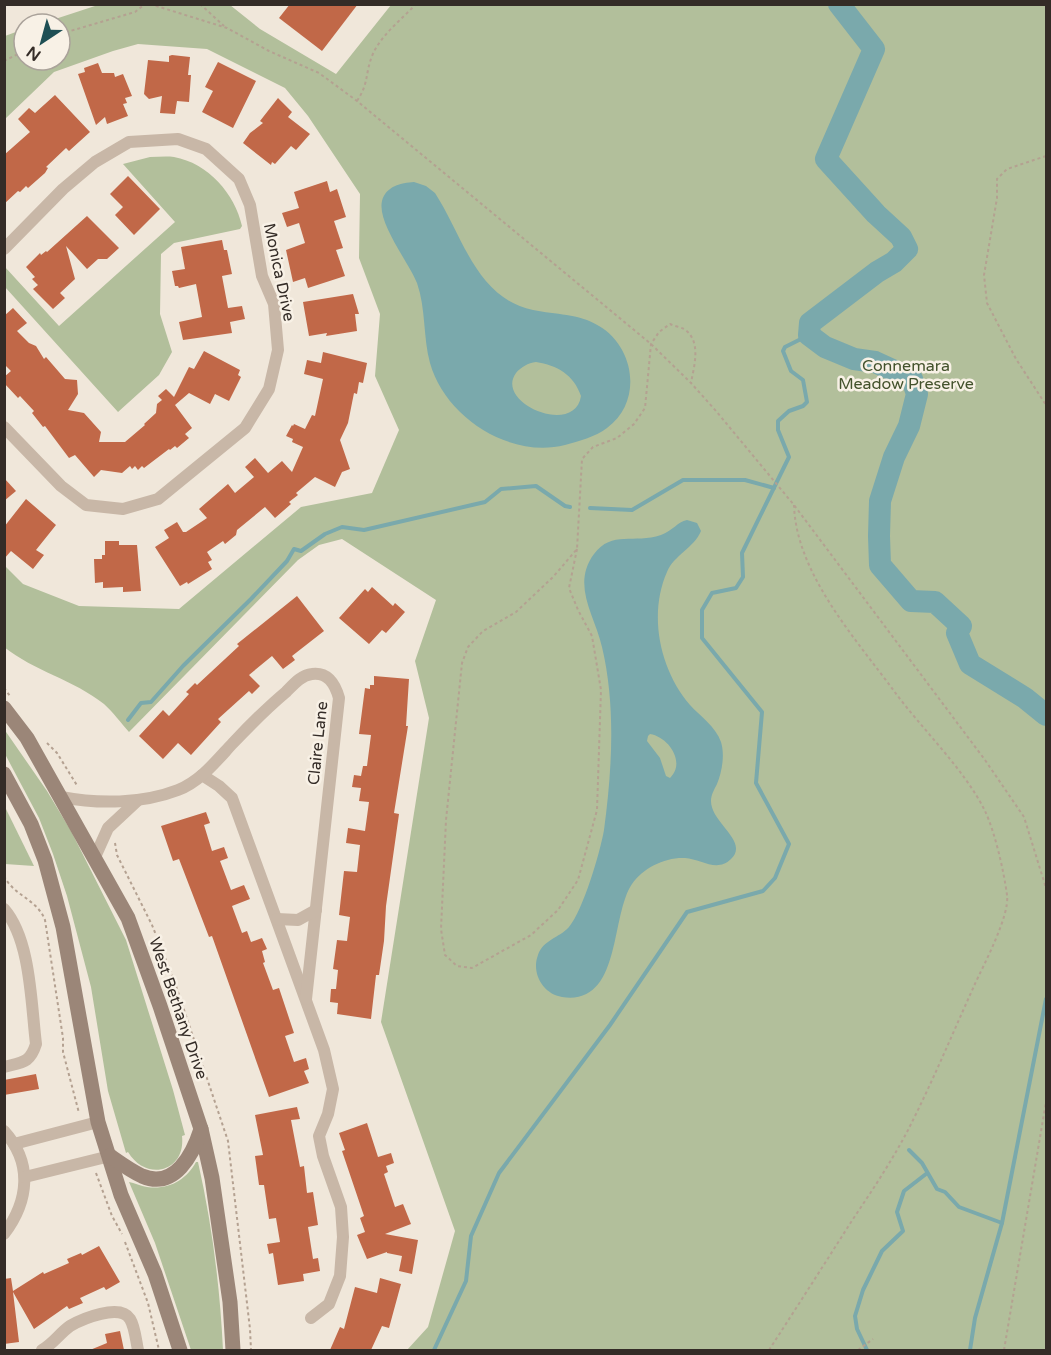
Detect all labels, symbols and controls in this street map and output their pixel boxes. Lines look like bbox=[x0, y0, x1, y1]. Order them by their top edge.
north arrow bbox=[12, 12, 72, 72]
text: N bbox=[23, 41, 45, 65]
street label: Monica Drive bbox=[259, 221, 299, 323]
park label: Connemara Meadow Preserve bbox=[838, 356, 974, 394]
street label: Claire Lane bbox=[304, 700, 332, 786]
street label: West Bethany Drive bbox=[144, 935, 212, 1082]

